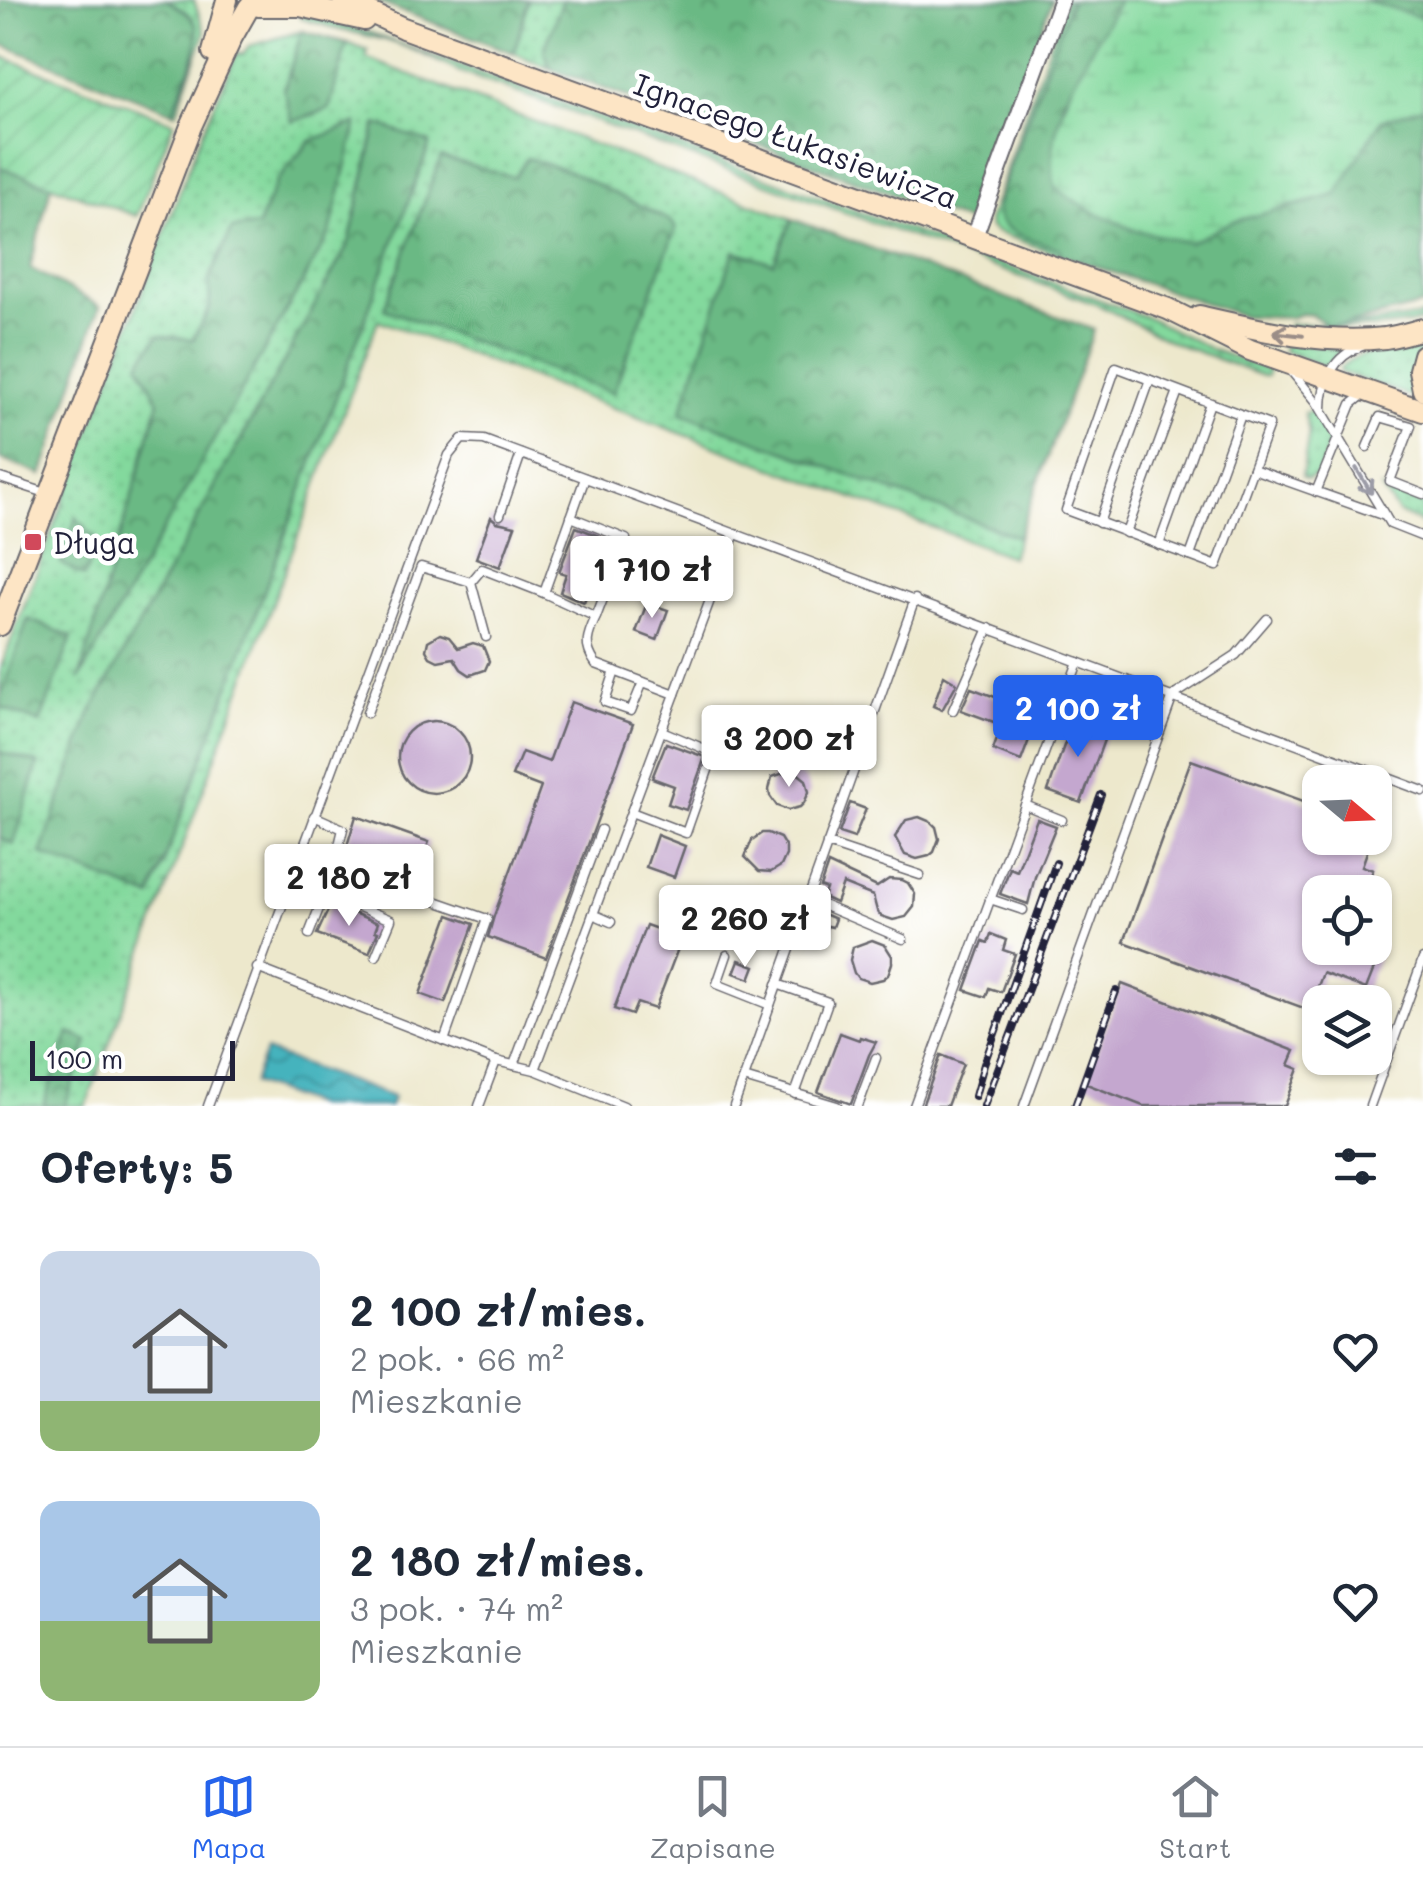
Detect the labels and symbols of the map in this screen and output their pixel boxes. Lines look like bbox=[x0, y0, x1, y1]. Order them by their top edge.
street label: Ignacego Łukasiewicza bbox=[629, 63, 963, 217]
one-way arrow bbox=[1272, 324, 1305, 343]
one-way arrow bbox=[1354, 466, 1374, 495]
place label: Długa bbox=[53, 522, 135, 562]
marker: Długa bbox=[22, 531, 44, 553]
pin: 1 710 zł bbox=[549, 536, 755, 621]
pin: 2 100 zł bbox=[975, 675, 1181, 760]
pin: 3 200 zł bbox=[686, 705, 892, 790]
north arrow bbox=[1302, 765, 1392, 855]
pin: 2 180 zł bbox=[246, 844, 452, 929]
pin: 2 260 zł bbox=[642, 885, 848, 970]
scale bar bbox=[30, 1036, 235, 1080]

